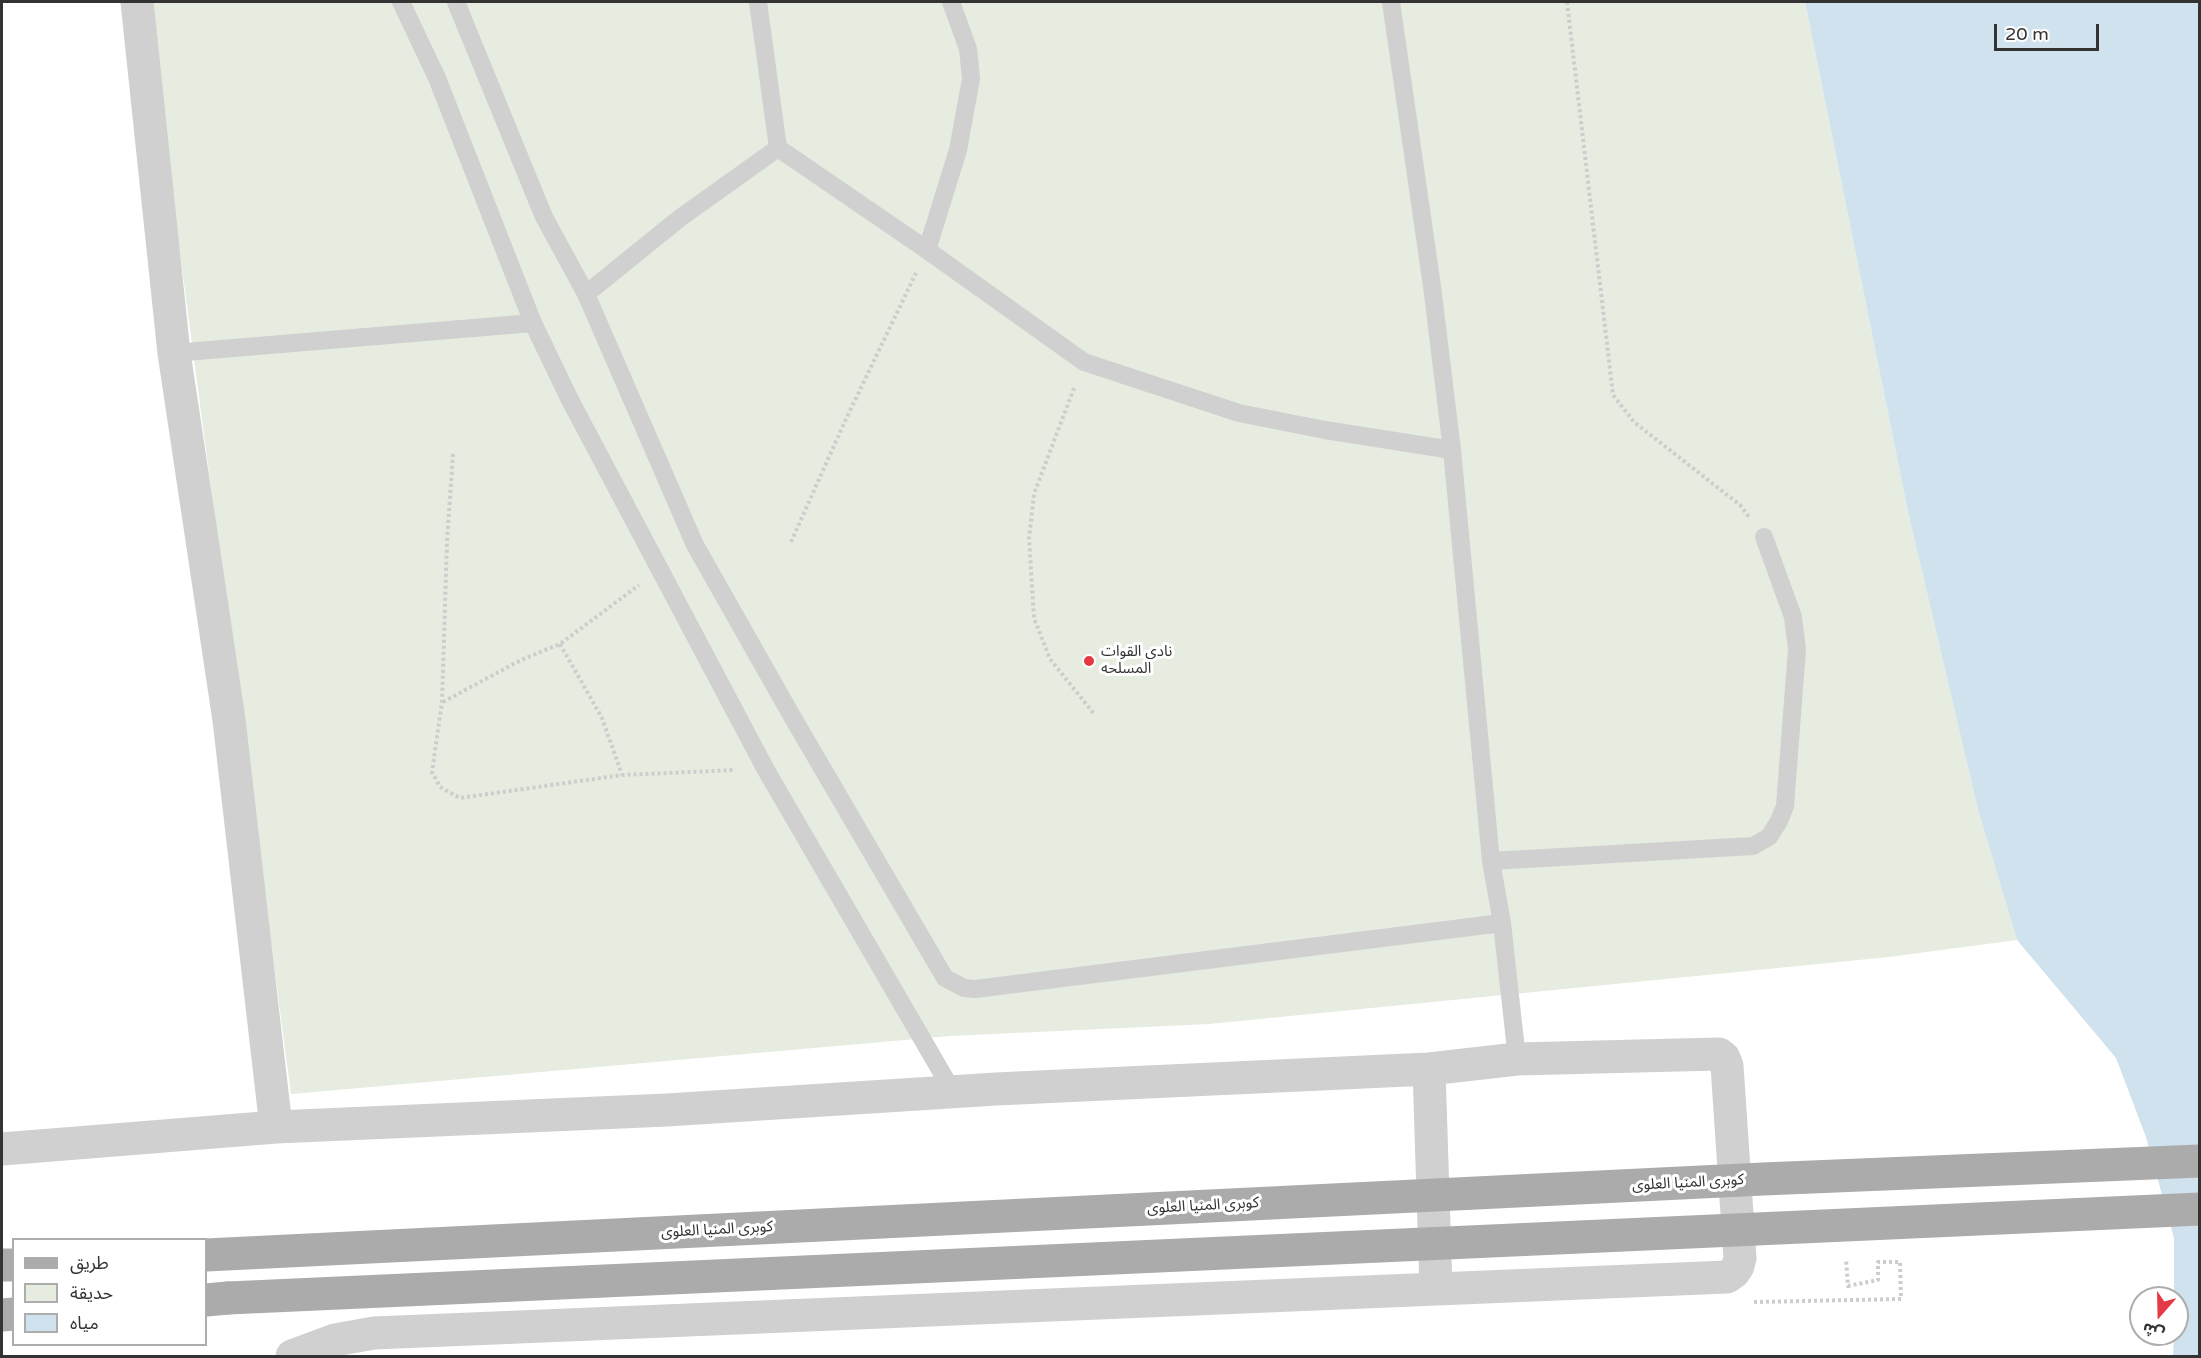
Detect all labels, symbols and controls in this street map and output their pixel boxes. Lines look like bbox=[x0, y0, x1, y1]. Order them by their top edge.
scale bar bbox=[1997, 12, 2102, 50]
text: 20 m bbox=[2005, 23, 2049, 45]
place label: نادى القوات المسلحه bbox=[1101, 643, 1172, 678]
marker: نادى القوات المسلحه bbox=[1082, 654, 1096, 668]
street label: كوبرى المنيا العلوى bbox=[1632, 1171, 1744, 1195]
street label: كوبرى المنيا العلوى bbox=[1147, 1194, 1259, 1218]
street label: كوبرى المنيا العلوى bbox=[661, 1218, 773, 1242]
legend bbox=[12, 1238, 207, 1346]
text: طريق bbox=[70, 1252, 109, 1274]
text: حديقة bbox=[70, 1282, 113, 1304]
north arrow bbox=[2129, 1286, 2189, 1346]
text: مياه bbox=[70, 1312, 99, 1334]
text: ش bbox=[2140, 1318, 2167, 1344]

